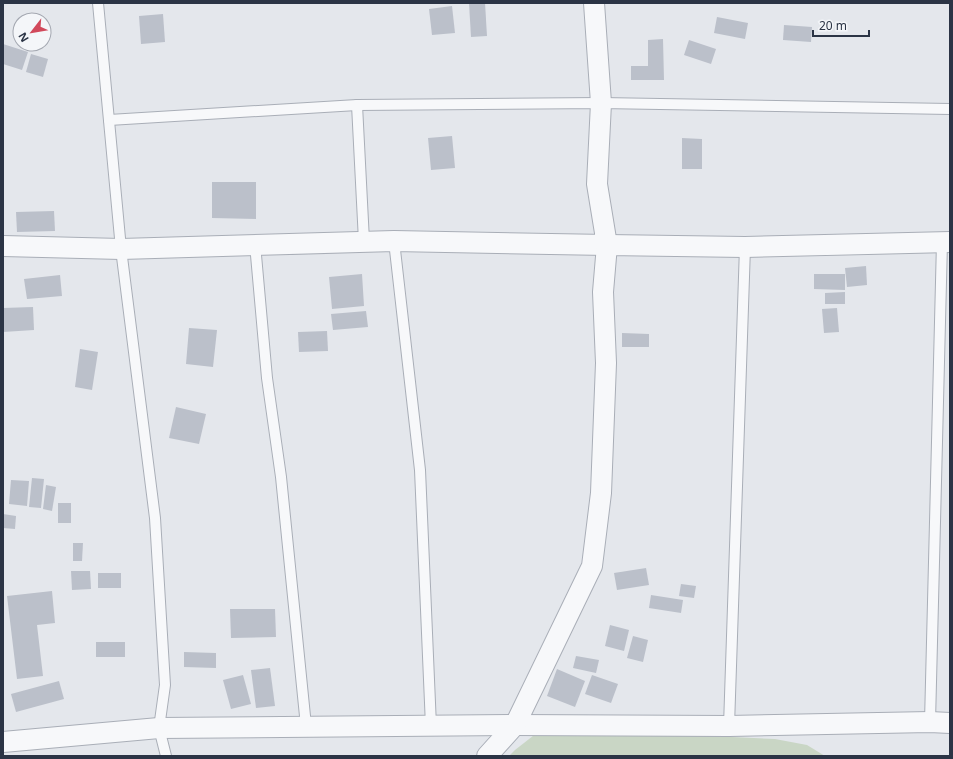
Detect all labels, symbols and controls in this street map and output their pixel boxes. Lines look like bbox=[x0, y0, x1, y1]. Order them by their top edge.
north arrow bbox=[12, 12, 52, 52]
scale bar bbox=[813, 12, 869, 38]
text: 20 m bbox=[819, 17, 847, 34]
text: N bbox=[14, 30, 32, 45]

